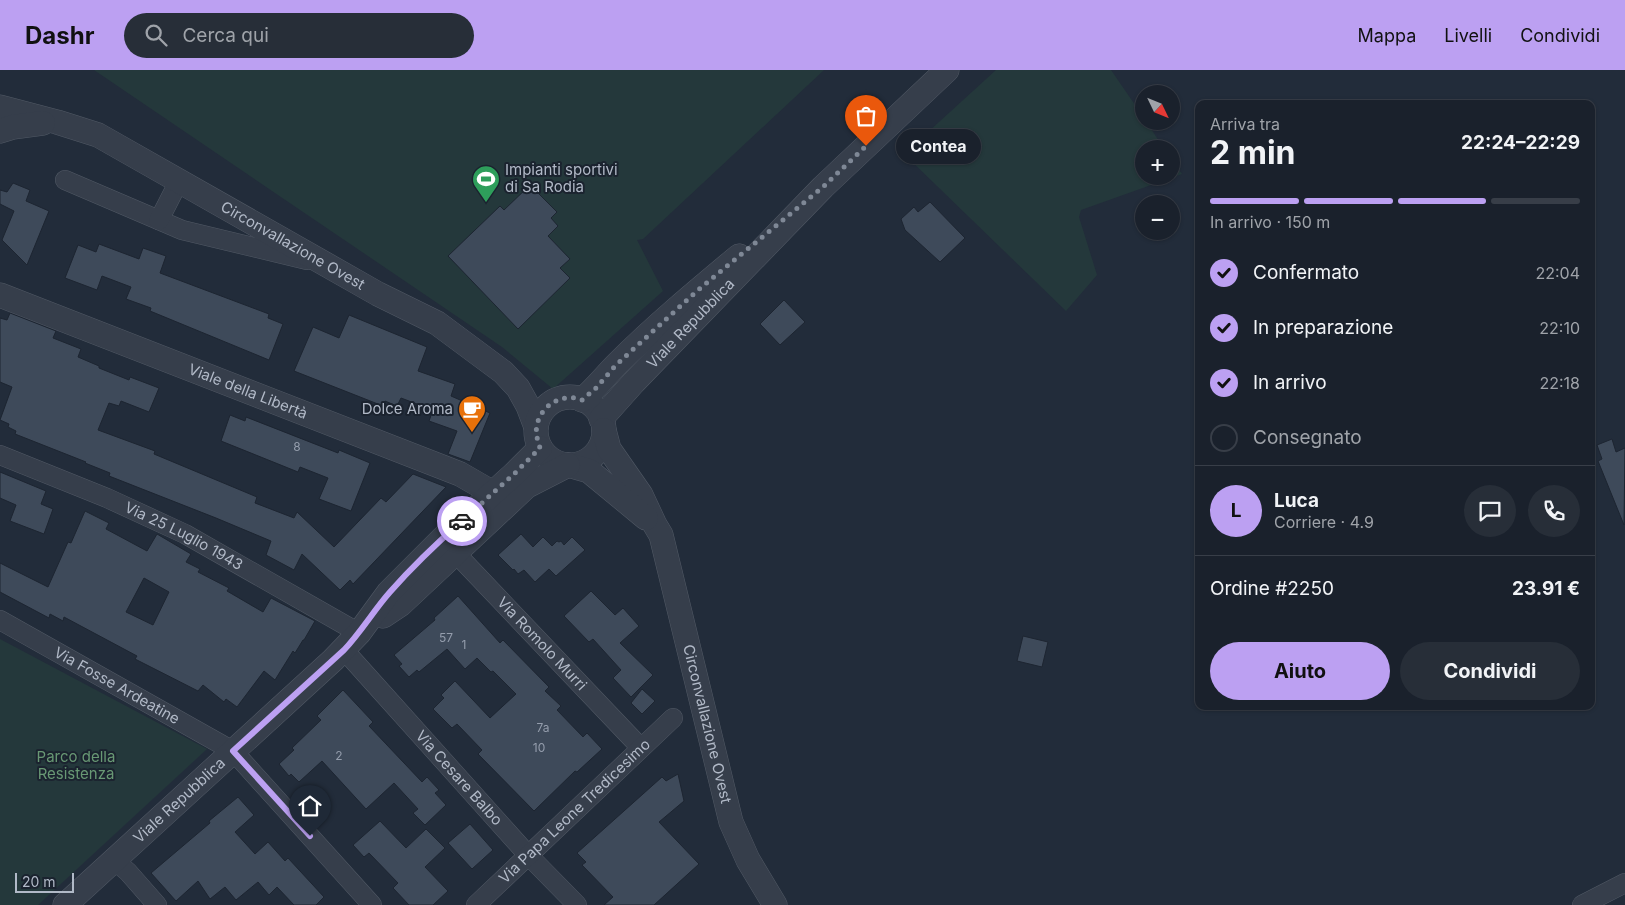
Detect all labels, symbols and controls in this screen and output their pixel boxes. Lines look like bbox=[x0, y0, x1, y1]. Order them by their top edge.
search box bbox=[124, 13, 474, 58]
text: Dashr bbox=[25, 21, 94, 50]
icon: search bbox=[142, 21, 170, 49]
text: Cerca qui bbox=[182, 24, 269, 47]
text: Mappa bbox=[1358, 25, 1416, 46]
text: Livelli bbox=[1444, 25, 1492, 46]
text: Condividi bbox=[1520, 25, 1600, 46]
north arrow bbox=[1135, 85, 1180, 130]
map controls bbox=[1135, 85, 1180, 240]
pin bbox=[845, 95, 887, 146]
icon: bag bbox=[852, 102, 880, 130]
text: Arriva tra bbox=[1210, 114, 1280, 134]
callout: Contea bbox=[896, 128, 981, 164]
text: 22:24–22:29 bbox=[1461, 131, 1580, 154]
text: 2 min bbox=[1210, 133, 1296, 172]
text: Contea bbox=[910, 136, 967, 156]
button: + bbox=[1135, 140, 1180, 185]
place label: Impianti sportivi di Sa Rodia bbox=[505, 160, 618, 196]
sports icon: Impianti sportivi di Sa Rodia bbox=[471, 164, 501, 203]
button: − bbox=[1135, 195, 1180, 240]
street label: Circonvallazione Ovest bbox=[218, 197, 369, 294]
text: In arrivo · 150 m bbox=[1210, 212, 1330, 232]
icon: check bbox=[1210, 259, 1238, 287]
text: Confermato bbox=[1253, 261, 1359, 284]
text: 22:04 bbox=[1535, 263, 1580, 283]
street label: Viale Repubblica bbox=[642, 274, 738, 372]
icon: check bbox=[1210, 314, 1238, 342]
text: In preparazione bbox=[1253, 316, 1393, 339]
text: 22:10 bbox=[1539, 318, 1580, 338]
street label: Viale della Libertà bbox=[186, 359, 310, 423]
icon: check bbox=[1210, 369, 1238, 397]
text: In arrivo bbox=[1253, 371, 1327, 394]
text: 22:18 bbox=[1539, 373, 1580, 393]
cafe icon: Dolce Aroma bbox=[457, 394, 487, 433]
place label: Dolce Aroma bbox=[362, 399, 453, 418]
text: Consegnato bbox=[1253, 426, 1362, 449]
house number: 8 bbox=[293, 439, 301, 454]
button: chat bbox=[1464, 485, 1516, 537]
button: phone bbox=[1528, 485, 1580, 537]
text: Luca bbox=[1274, 489, 1319, 512]
courier bbox=[437, 496, 487, 546]
street label: Via 25 Luglio 1943 bbox=[122, 497, 247, 574]
text: L bbox=[1231, 499, 1241, 522]
icon: car bbox=[448, 507, 476, 535]
text: Corriere · 4.9 bbox=[1274, 512, 1374, 532]
text: Ordine #2250 bbox=[1210, 577, 1334, 600]
text: 23.91 € bbox=[1512, 577, 1580, 600]
street label: Via Romolo Murri bbox=[493, 593, 591, 694]
house number: 57 bbox=[439, 630, 453, 645]
house number: 1 bbox=[462, 637, 466, 652]
street label: Via Fosse Ardeatine bbox=[51, 642, 183, 728]
button: Aiuto bbox=[1210, 642, 1390, 700]
button: Condividi bbox=[1400, 642, 1580, 700]
street label: Circonvallazione Ovest bbox=[679, 643, 736, 805]
house number: 7a bbox=[537, 720, 549, 735]
street label: Via Cesare Balbo bbox=[412, 726, 507, 829]
street label: Via Papa Leone Tredicesimo bbox=[495, 735, 654, 887]
house number: 10 bbox=[533, 740, 545, 755]
park label: Parco della Resistenza bbox=[37, 747, 115, 783]
house number: 2 bbox=[335, 748, 343, 763]
street label: Viale Repubblica bbox=[129, 753, 229, 847]
pin bbox=[289, 785, 331, 836]
icon: home bbox=[296, 792, 324, 820]
scale bar bbox=[15, 870, 74, 893]
text: 20 m bbox=[22, 873, 56, 890]

